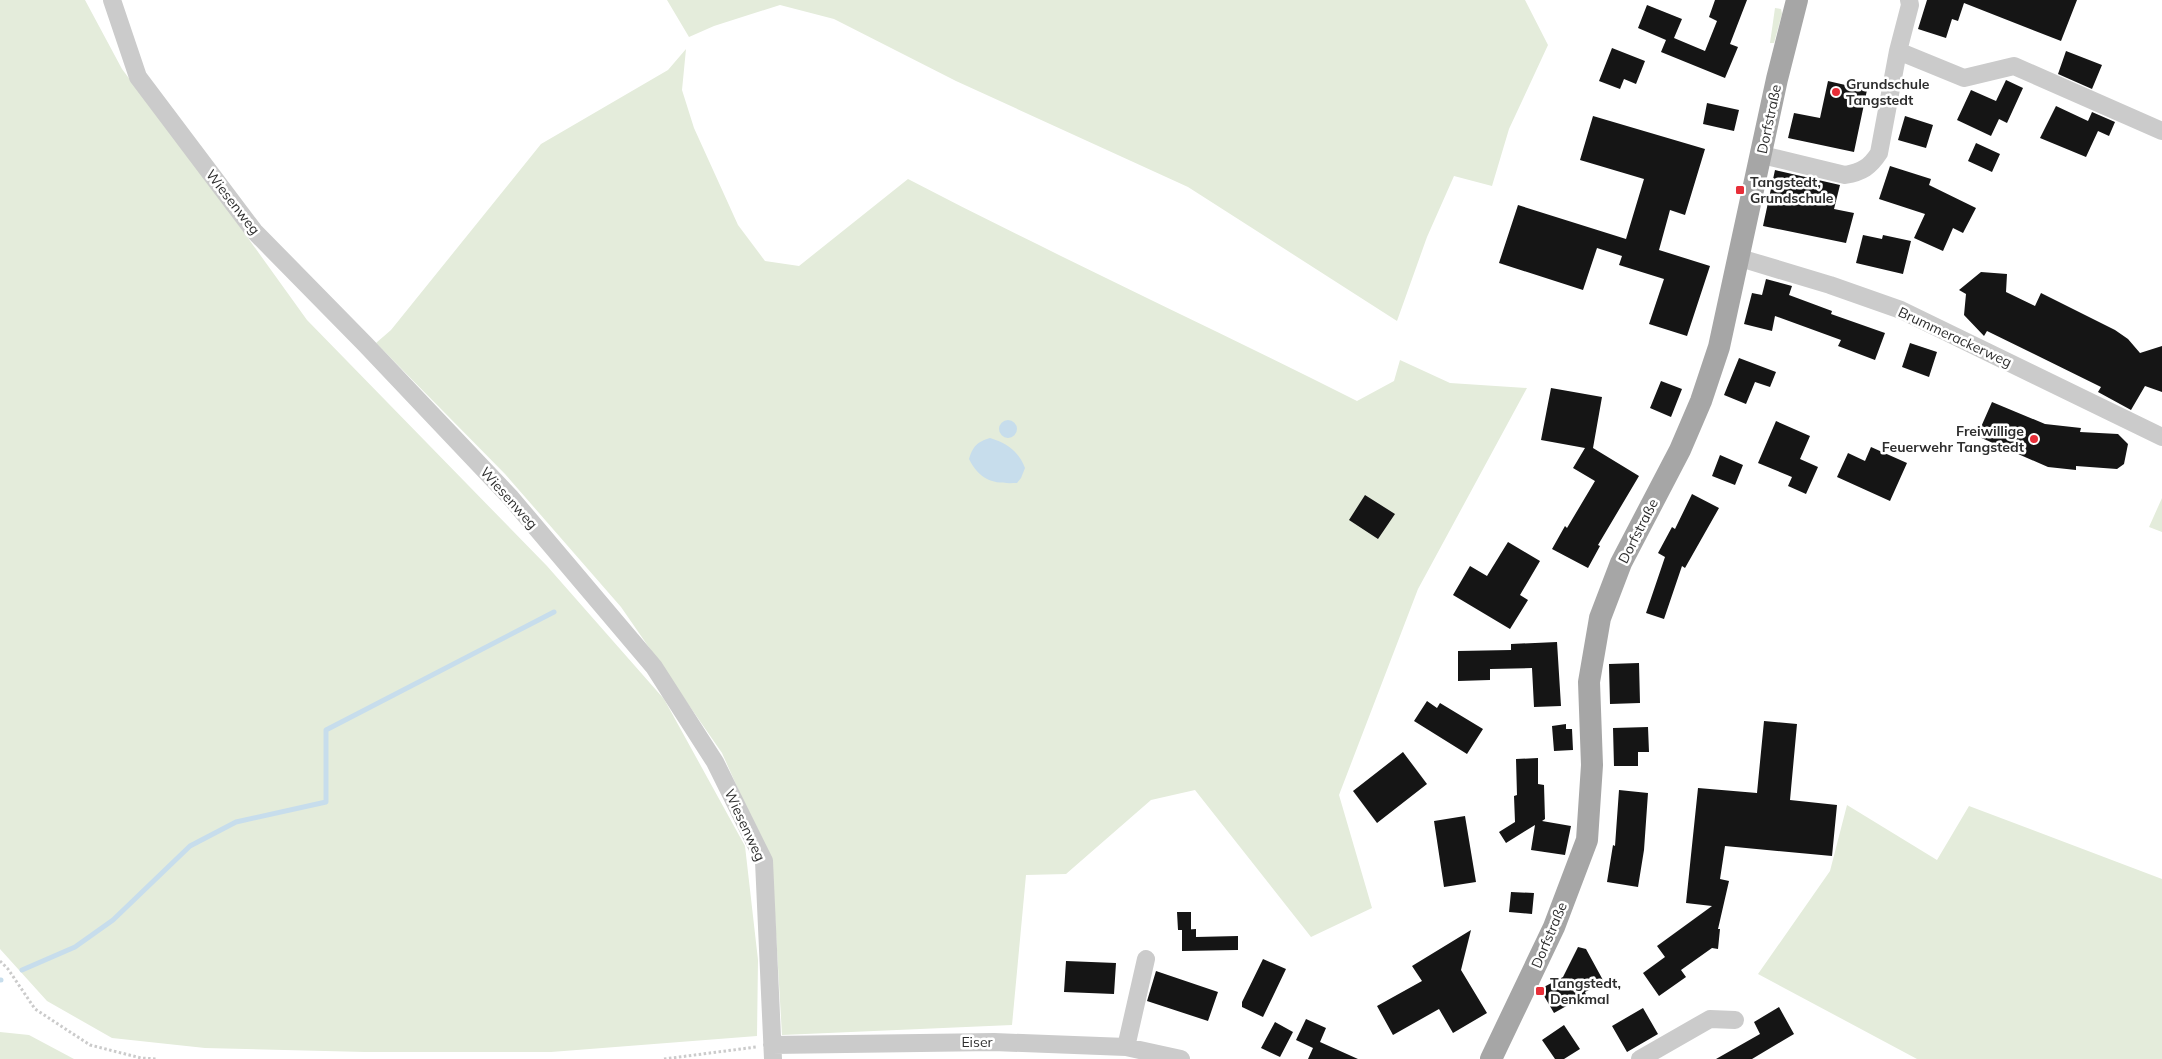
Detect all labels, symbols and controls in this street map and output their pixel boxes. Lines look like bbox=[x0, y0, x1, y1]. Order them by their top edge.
place label: Grundschule Tangstedt bbox=[1846, 75, 1930, 109]
street label: Dorfstraße bbox=[1753, 83, 1785, 155]
marker: Grundschule Tangstedt bbox=[1830, 86, 1842, 98]
street label: Wiesenweg bbox=[202, 166, 264, 238]
place label: Tangstedt, Grundschule bbox=[1750, 173, 1834, 207]
marker: Tangstedt, Grundschule bbox=[1734, 184, 1746, 196]
street label: Brummerackerweg bbox=[1895, 303, 2015, 371]
place label: Freiwillige Feuerwehr Tangstedt bbox=[1882, 422, 2025, 456]
marker: Freiwillige Feuerwehr Tangstedt bbox=[2028, 433, 2040, 445]
street label: Wiesenweg bbox=[476, 463, 542, 533]
street label: Dorfstraße bbox=[1614, 496, 1662, 566]
street label: Wiesenweg bbox=[720, 786, 770, 864]
street label: Dorfstraße bbox=[1527, 899, 1571, 971]
place label: Tangstedt, Denkmal bbox=[1550, 974, 1621, 1008]
marker: Tangstedt, Denkmal bbox=[1534, 985, 1546, 997]
street label: Eiser bbox=[961, 1033, 994, 1051]

